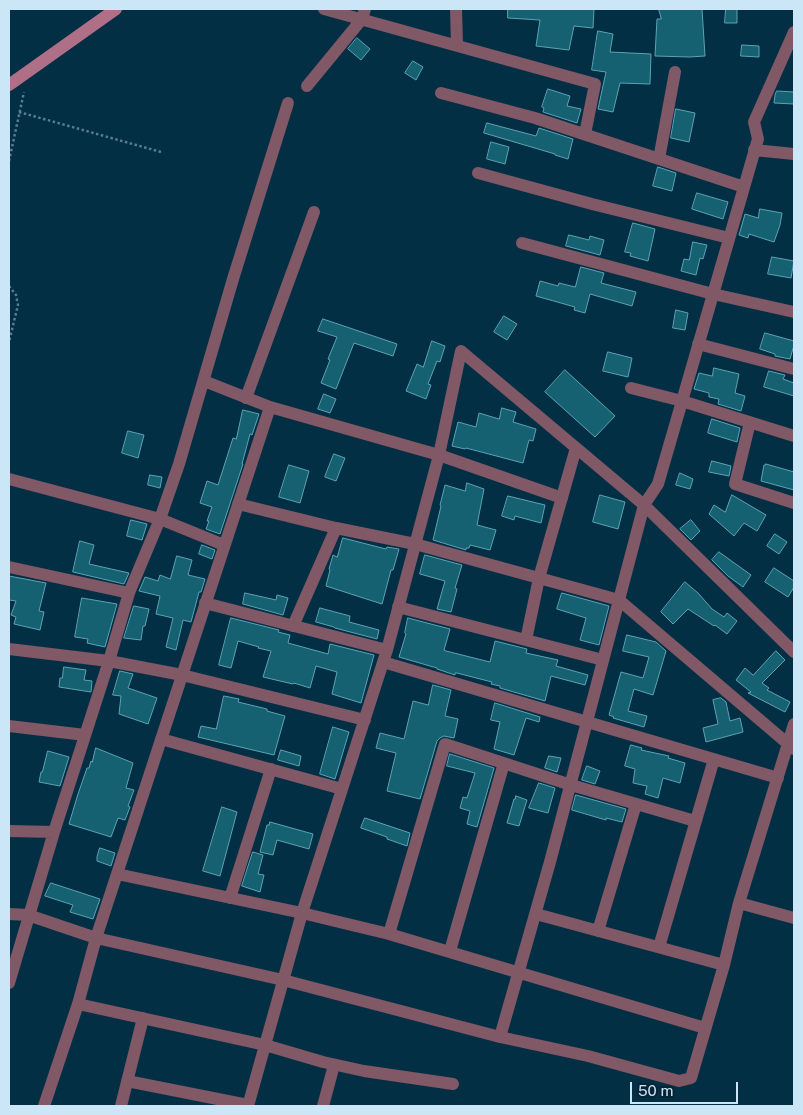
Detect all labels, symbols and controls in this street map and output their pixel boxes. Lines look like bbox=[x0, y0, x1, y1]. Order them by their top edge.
scale bar bbox=[633, 1072, 740, 1104]
text: 50 m bbox=[638, 1082, 673, 1099]

